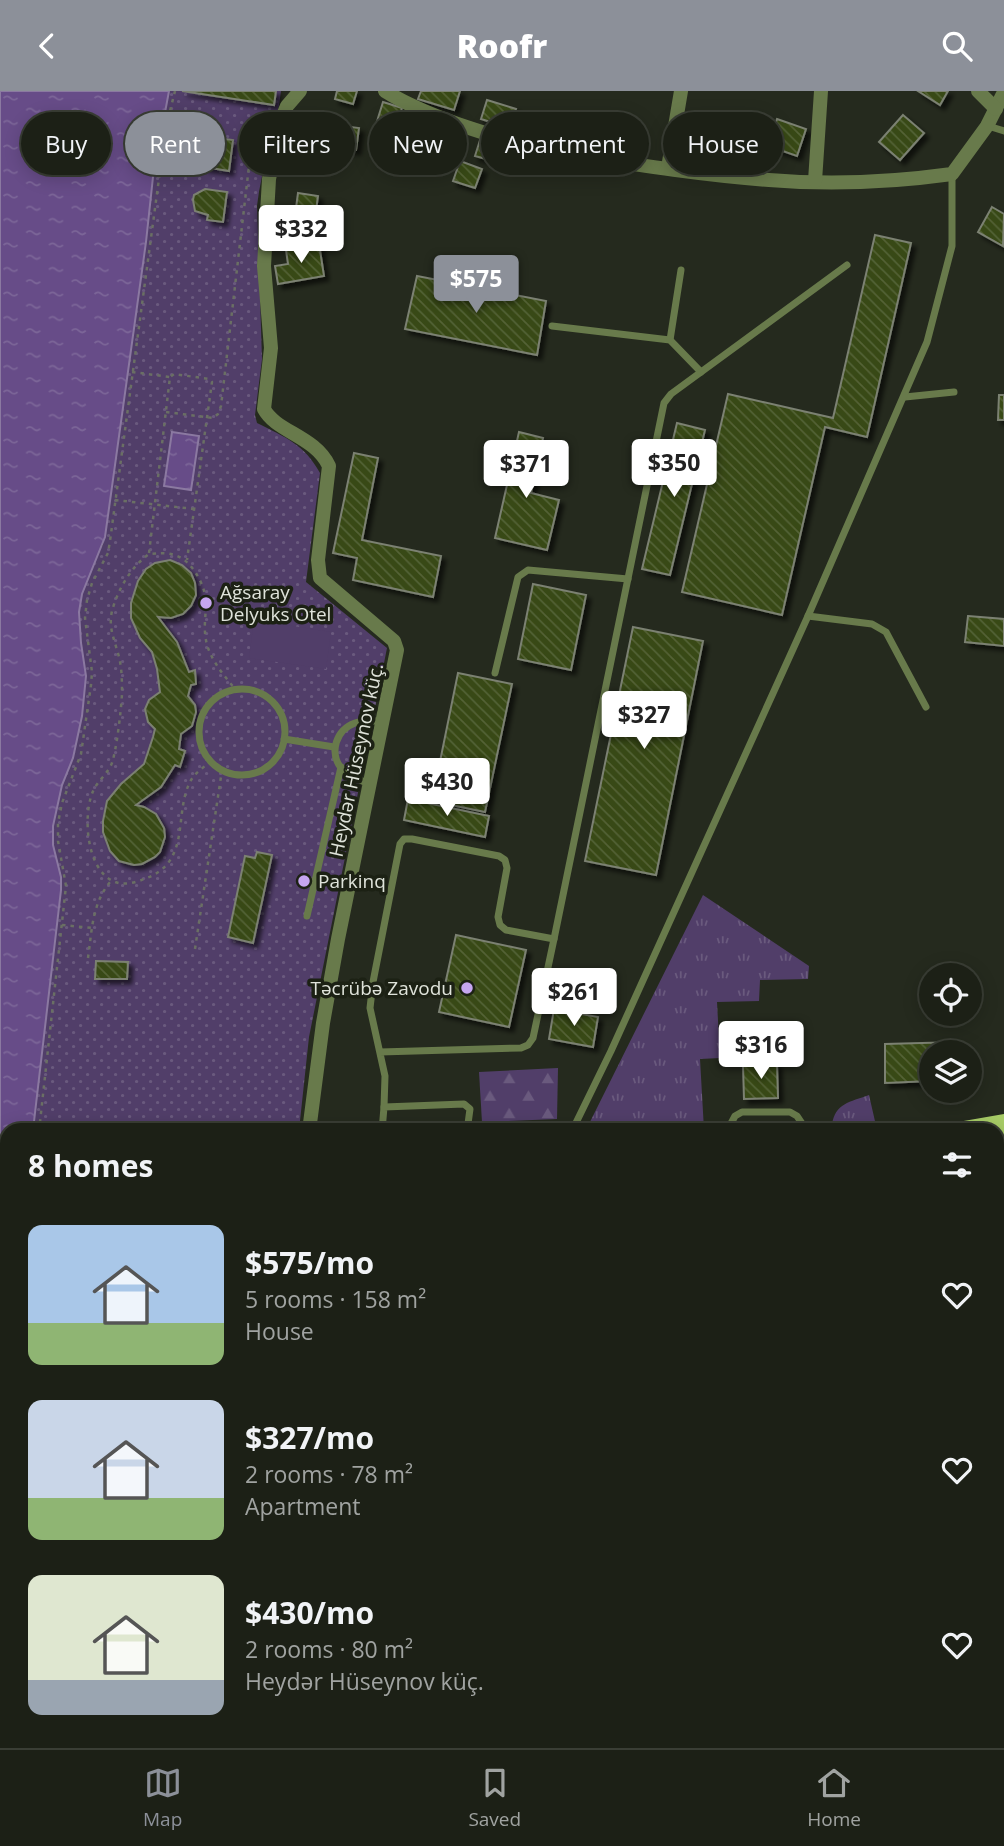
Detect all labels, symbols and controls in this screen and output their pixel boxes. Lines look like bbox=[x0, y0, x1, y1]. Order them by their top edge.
text: Roofr bbox=[457, 24, 547, 67]
icon: back bbox=[28, 27, 66, 65]
icon: search bbox=[938, 27, 976, 65]
chip: Buy bbox=[21, 112, 111, 175]
chip: Rent bbox=[125, 112, 225, 175]
chip: Filters bbox=[239, 112, 355, 175]
chip: New bbox=[369, 112, 467, 175]
chip: Apartment bbox=[481, 112, 649, 175]
chip: House bbox=[663, 112, 783, 175]
pin: $332 bbox=[260, 205, 342, 265]
text: $332 bbox=[275, 212, 327, 244]
pin: $575 bbox=[435, 255, 517, 315]
text: $575 bbox=[450, 262, 502, 294]
pin: $350 bbox=[633, 439, 715, 499]
pin: $371 bbox=[485, 441, 567, 500]
text: $350 bbox=[648, 446, 700, 478]
text: $371 bbox=[500, 447, 552, 479]
place label: Ağsaray Delyuks Otel bbox=[220, 579, 331, 627]
marker: Ağsaray Delyuks Otel bbox=[198, 595, 214, 611]
street label: Heydər Hüseynov küç. bbox=[323, 661, 389, 859]
pin: $327 bbox=[603, 691, 685, 751]
text: $327 bbox=[618, 698, 670, 730]
pin: $430 bbox=[406, 759, 488, 818]
text: $430 bbox=[421, 765, 473, 797]
place label: Parkinq bbox=[318, 868, 386, 894]
marker: Parkinq bbox=[296, 873, 312, 889]
map controls bbox=[919, 963, 982, 1103]
button: locate bbox=[919, 963, 982, 1026]
pin: $261 bbox=[533, 969, 615, 1028]
place label: Təcrübə Zavodu bbox=[310, 975, 453, 1001]
text: $261 bbox=[548, 975, 600, 1007]
marker: Təcrübə Zavodu bbox=[459, 980, 475, 996]
pin: $316 bbox=[720, 1021, 802, 1081]
text: $316 bbox=[735, 1028, 787, 1060]
button: layers bbox=[919, 1040, 982, 1103]
text: 8 homes bbox=[28, 1145, 153, 1186]
icon: filters bbox=[938, 1146, 976, 1184]
text: $575/mo bbox=[245, 1242, 374, 1283]
icon: home bbox=[84, 1253, 168, 1337]
icon: heart bbox=[938, 1276, 976, 1314]
text: 5 rooms · 158 m² bbox=[245, 1283, 426, 1315]
text: House bbox=[245, 1315, 314, 1347]
text: $327/mo bbox=[245, 1417, 374, 1458]
icon: home bbox=[84, 1428, 168, 1512]
icon: heart bbox=[938, 1451, 976, 1489]
text: 2 rooms · 78 m² bbox=[245, 1458, 413, 1490]
text: Apartment bbox=[245, 1490, 361, 1522]
text: $430/mo bbox=[245, 1592, 374, 1633]
icon: home bbox=[84, 1603, 168, 1687]
icon: heart bbox=[938, 1626, 976, 1664]
text: 2 rooms · 80 m² bbox=[245, 1633, 413, 1665]
text: Heydər Hüseynov küç. bbox=[245, 1665, 484, 1697]
tab: Map bbox=[143, 1764, 182, 1832]
tab: Saved bbox=[468, 1764, 521, 1832]
tab: Home bbox=[807, 1764, 861, 1832]

